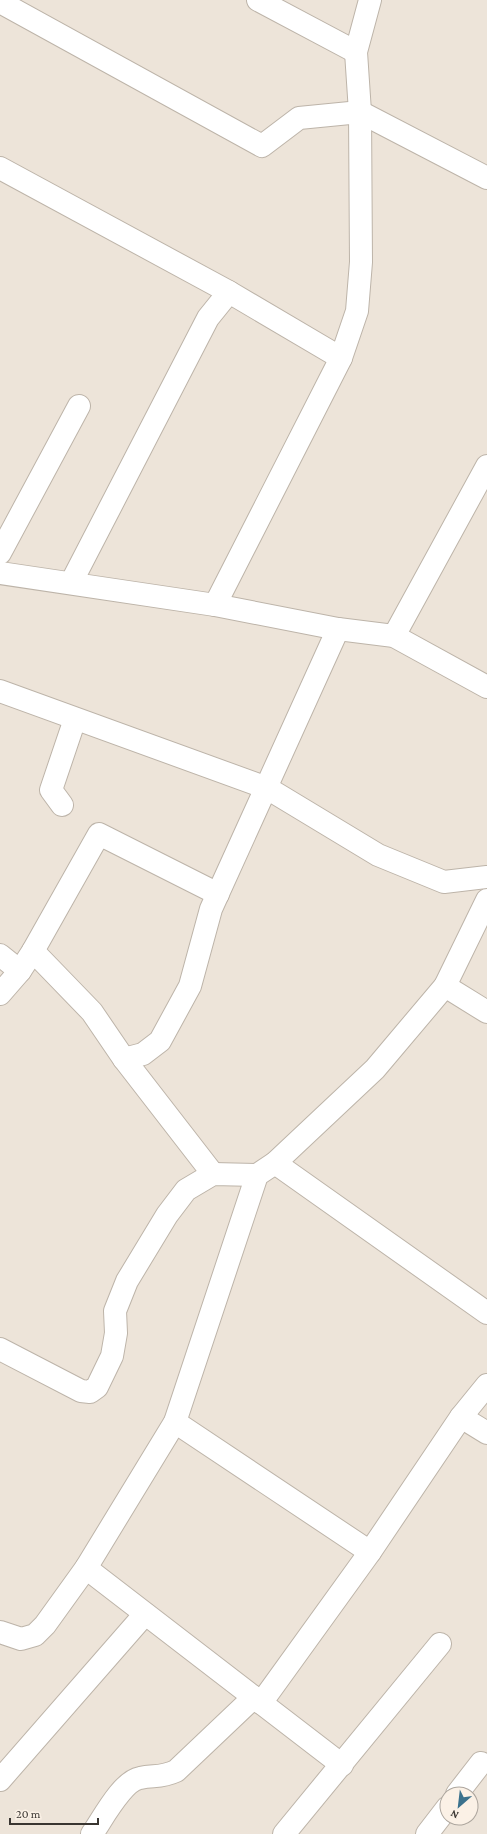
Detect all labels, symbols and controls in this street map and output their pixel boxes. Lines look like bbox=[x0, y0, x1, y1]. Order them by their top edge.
north arrow bbox=[439, 1786, 479, 1826]
scale bar bbox=[10, 1800, 98, 1826]
text: 20 m bbox=[16, 1807, 41, 1821]
text: N bbox=[448, 1808, 460, 1822]

